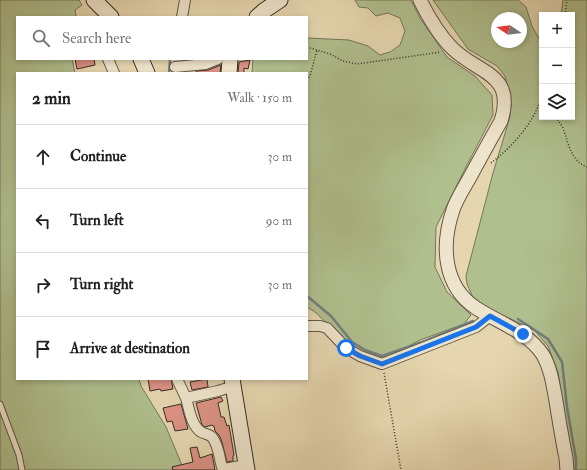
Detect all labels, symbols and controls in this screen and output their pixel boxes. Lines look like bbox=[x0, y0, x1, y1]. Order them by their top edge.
north arrow bbox=[491, 12, 527, 48]
map controls bbox=[539, 12, 575, 120]
button: + bbox=[539, 12, 575, 48]
search box bbox=[16, 16, 308, 60]
icon: search bbox=[30, 27, 52, 49]
text: Search here bbox=[62, 29, 131, 48]
button: − bbox=[539, 48, 575, 84]
button: layers bbox=[539, 84, 575, 120]
text: 2 min bbox=[32, 88, 71, 109]
text: Walk · 150 m bbox=[227, 90, 292, 106]
icon: ahead bbox=[32, 146, 54, 168]
text: Continue bbox=[70, 147, 126, 166]
text: 30 m bbox=[268, 149, 292, 165]
icon: left bbox=[32, 210, 54, 232]
text: Turn left bbox=[70, 211, 124, 230]
text: 90 m bbox=[266, 213, 292, 229]
icon: right bbox=[32, 274, 54, 296]
text: Turn right bbox=[70, 275, 133, 294]
text: 30 m bbox=[268, 277, 292, 293]
route end bbox=[514, 325, 532, 343]
icon: arrive bbox=[32, 338, 54, 360]
text: Arrive at destination bbox=[70, 339, 190, 358]
route start bbox=[337, 339, 355, 357]

